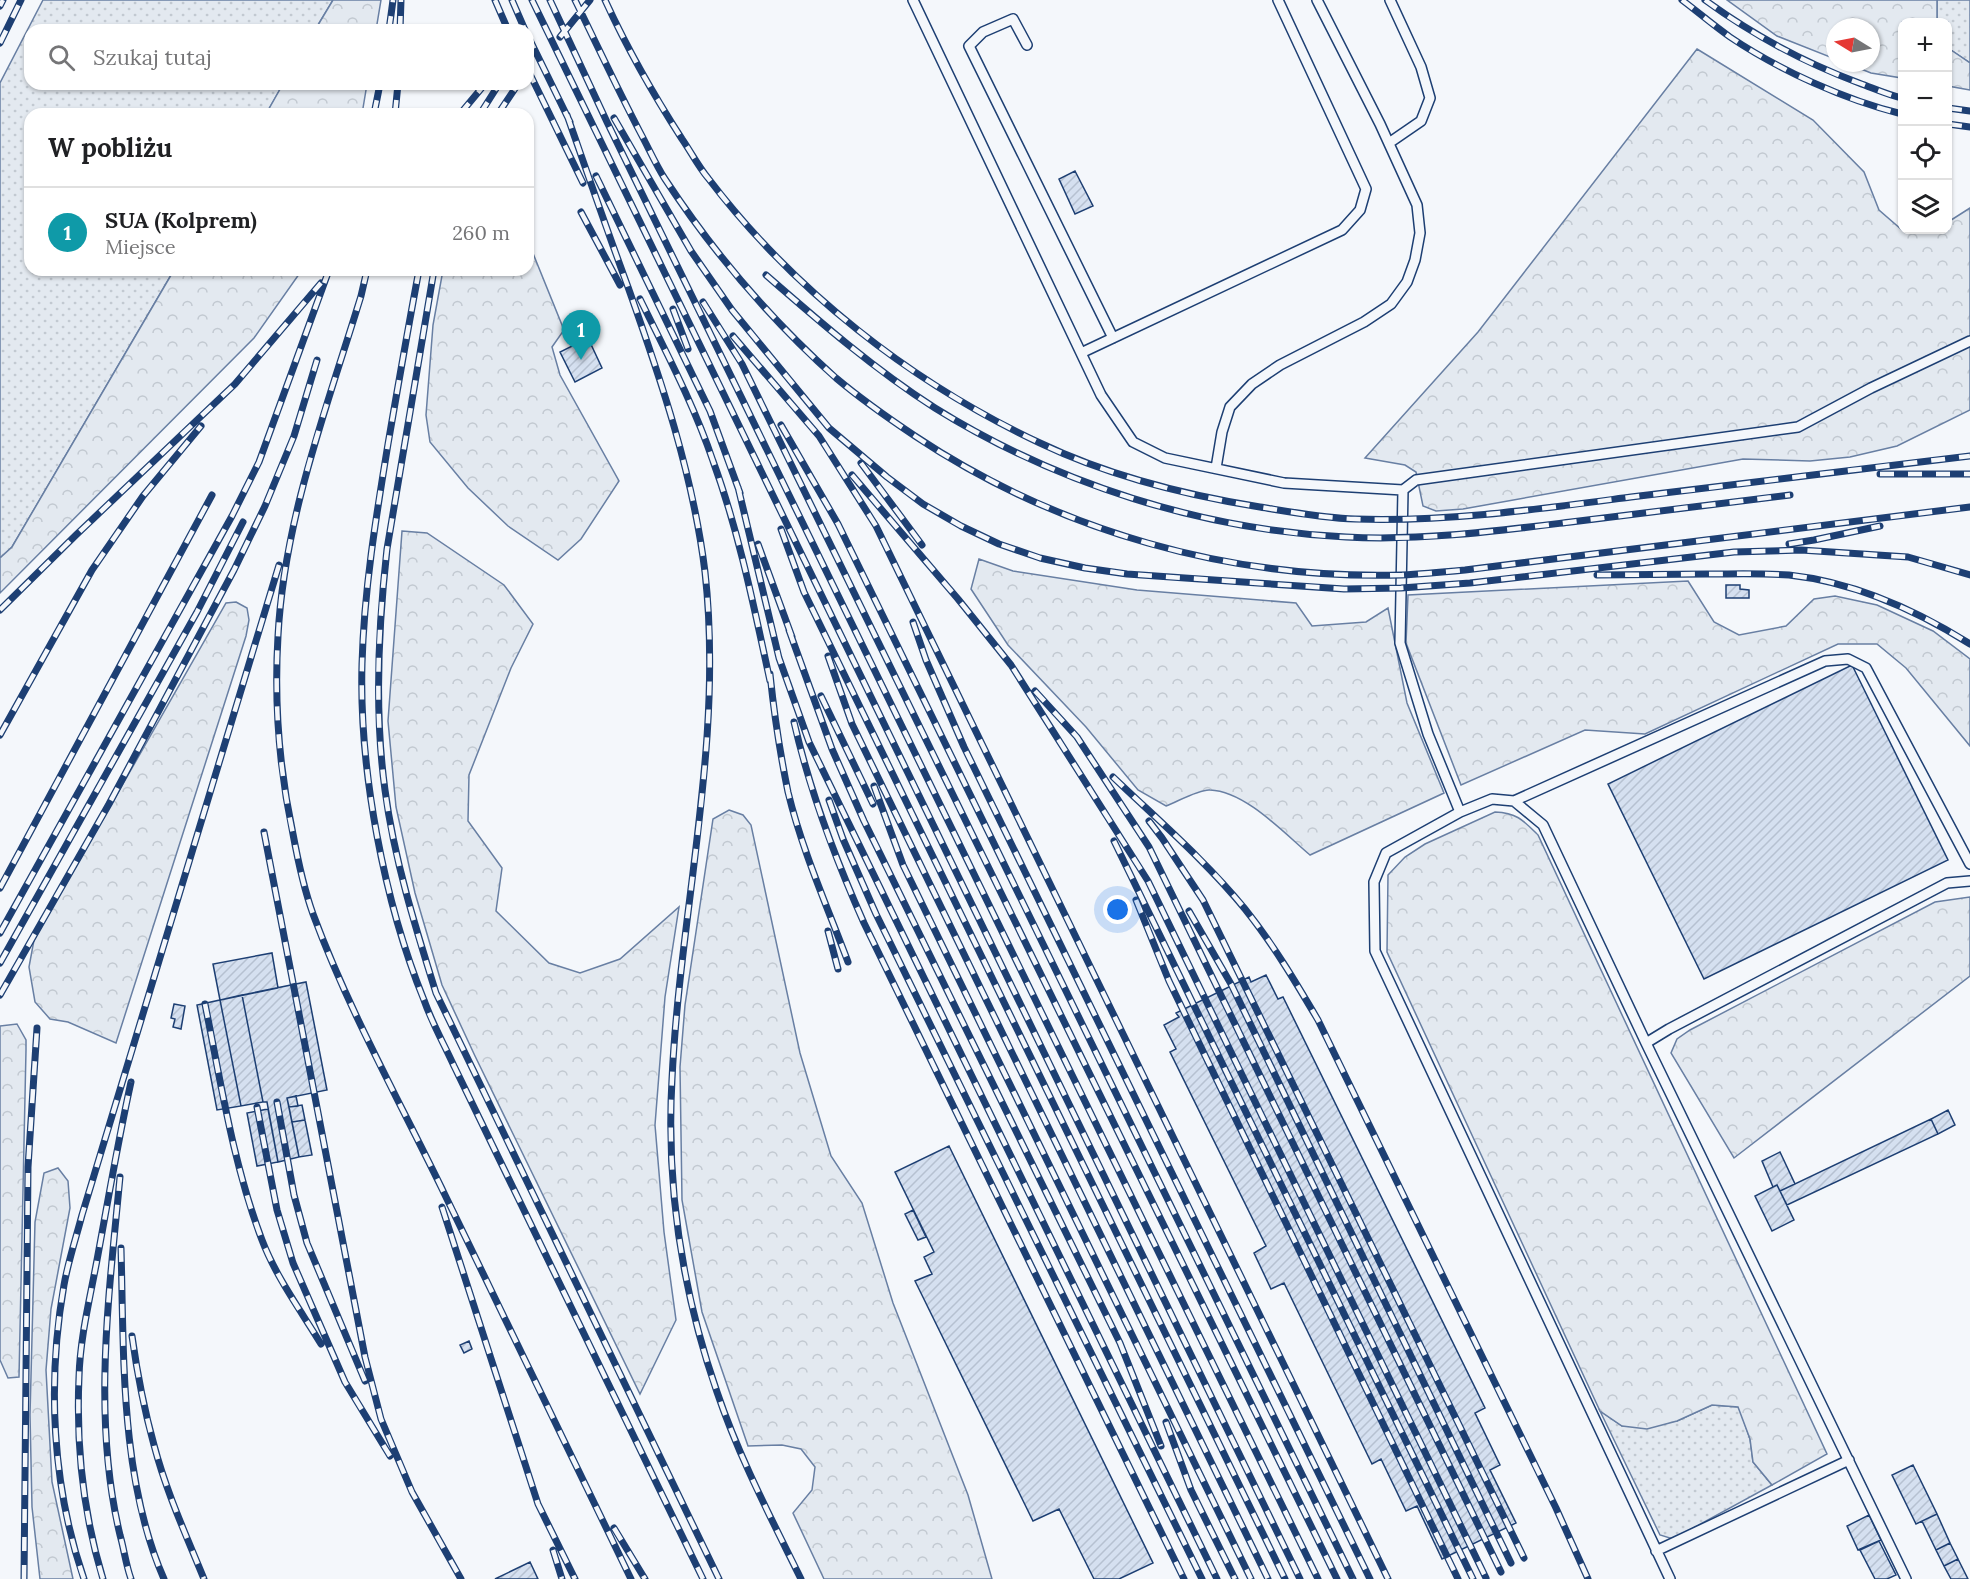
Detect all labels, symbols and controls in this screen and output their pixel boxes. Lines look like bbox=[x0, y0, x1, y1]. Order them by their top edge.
north arrow bbox=[1826, 18, 1880, 72]
map controls bbox=[1898, 18, 1952, 234]
button: + bbox=[1898, 18, 1952, 72]
search box bbox=[24, 24, 534, 90]
icon: search bbox=[45, 41, 78, 74]
text: Szukaj tutaj bbox=[93, 43, 212, 71]
button: − bbox=[1898, 72, 1952, 126]
button: locate bbox=[1898, 126, 1952, 180]
text: W pobliżu bbox=[48, 131, 172, 164]
button: layers bbox=[1898, 180, 1952, 234]
text: SUA (Kolprem) bbox=[105, 206, 257, 234]
text: 1 bbox=[63, 220, 72, 245]
text: 260 m bbox=[452, 220, 510, 245]
text: Miejsce bbox=[105, 234, 176, 259]
pin: 1 bbox=[562, 310, 600, 360]
your location bbox=[1103, 895, 1132, 924]

